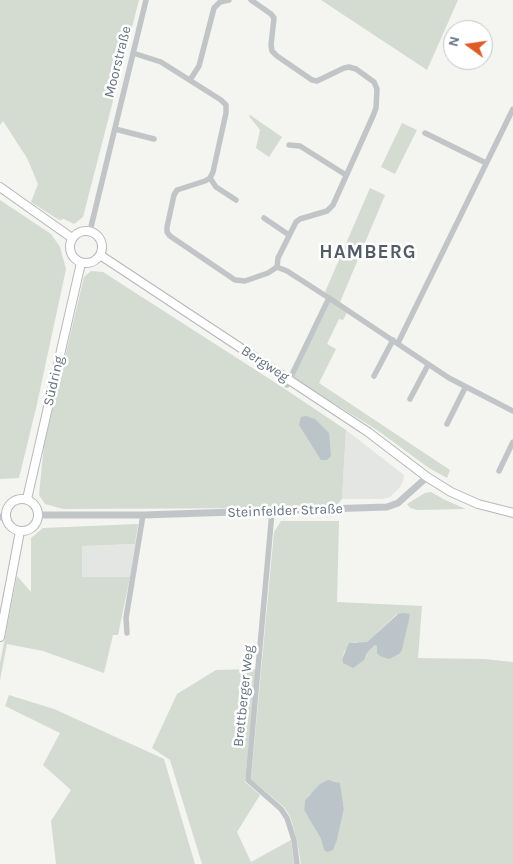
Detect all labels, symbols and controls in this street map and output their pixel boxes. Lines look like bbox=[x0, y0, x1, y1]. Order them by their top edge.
north arrow bbox=[443, 20, 493, 70]
street label: Moorstraße bbox=[101, 24, 135, 100]
text: N bbox=[444, 35, 463, 48]
district label: HAMBERG bbox=[318, 242, 418, 264]
street label: Bergweg bbox=[238, 342, 292, 386]
street label: Südring bbox=[40, 354, 68, 408]
street label: Steinfelder Straße bbox=[227, 501, 343, 521]
street label: Brettberger Weg bbox=[230, 644, 258, 748]

